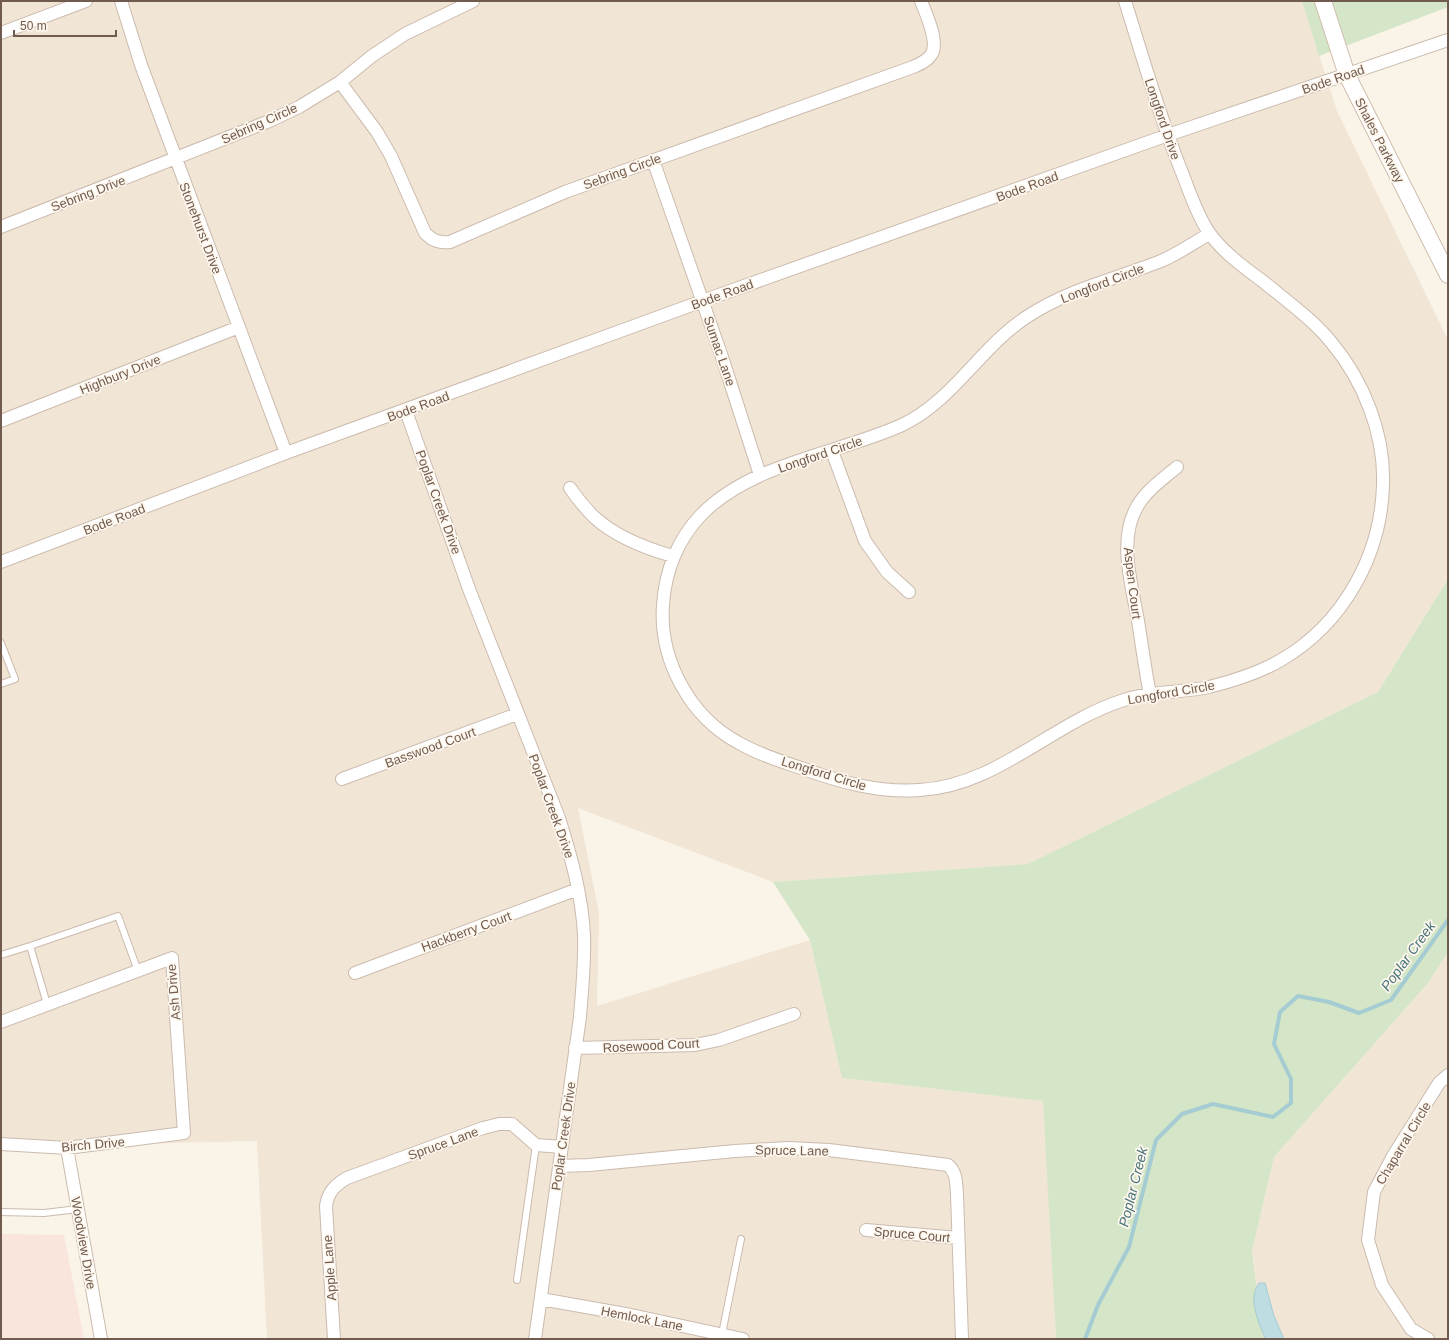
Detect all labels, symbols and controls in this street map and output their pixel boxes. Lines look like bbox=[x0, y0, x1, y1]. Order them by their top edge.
scale bar bbox=[14, 12, 116, 38]
text: 50 m bbox=[20, 19, 47, 33]
street label: Bode Road bbox=[1300, 62, 1366, 97]
street label: Longford Drive bbox=[1142, 76, 1184, 162]
street label: Shales Parkway bbox=[1352, 95, 1408, 186]
street label: Sebring Circle bbox=[219, 100, 300, 147]
street label: Sebring Circle bbox=[581, 150, 663, 192]
street label: Bode Road bbox=[994, 168, 1060, 205]
street label: Sebring Drive bbox=[49, 172, 128, 215]
street label: Stonehurst Drive bbox=[176, 180, 225, 276]
street label: Longford Circle bbox=[1058, 261, 1146, 306]
street label: Bode Road bbox=[689, 276, 755, 313]
street label: Sumac Lane bbox=[701, 314, 739, 388]
street label: Highbury Drive bbox=[78, 351, 163, 398]
street label: Bode Road bbox=[385, 388, 451, 425]
street label: Longford Circle bbox=[776, 433, 864, 476]
street label: Poplar Creek Drive bbox=[413, 448, 464, 556]
street label: Bode Road bbox=[81, 501, 147, 538]
street label: Aspen Court bbox=[1121, 546, 1144, 620]
street label: Longford Circle bbox=[1126, 677, 1216, 708]
street label: Basswood Court bbox=[383, 724, 478, 771]
street label: Poplar Creek Drive bbox=[526, 752, 577, 860]
street label: Longford Circle bbox=[780, 753, 868, 794]
street label: Hackberry Court bbox=[419, 908, 514, 955]
water label: Poplar Creek bbox=[1378, 917, 1439, 994]
street label: Ash Drive bbox=[164, 963, 183, 1021]
street label: Rosewood Court bbox=[602, 1035, 700, 1056]
street label: Poplar Creek Drive bbox=[548, 1081, 579, 1191]
street label: Chaparral Circle bbox=[1373, 1099, 1434, 1187]
street label: Spruce Lane bbox=[406, 1124, 480, 1163]
street label: Birch Drive bbox=[61, 1134, 125, 1155]
street label: Spruce Lane bbox=[755, 1142, 829, 1159]
water label: Poplar Creek bbox=[1115, 1144, 1151, 1229]
street label: Woodview Drive bbox=[68, 1196, 99, 1291]
street label: Spruce Court bbox=[873, 1224, 951, 1245]
street label: Apple Lane bbox=[320, 1235, 339, 1301]
street label: Hemlock Lane bbox=[600, 1303, 684, 1334]

